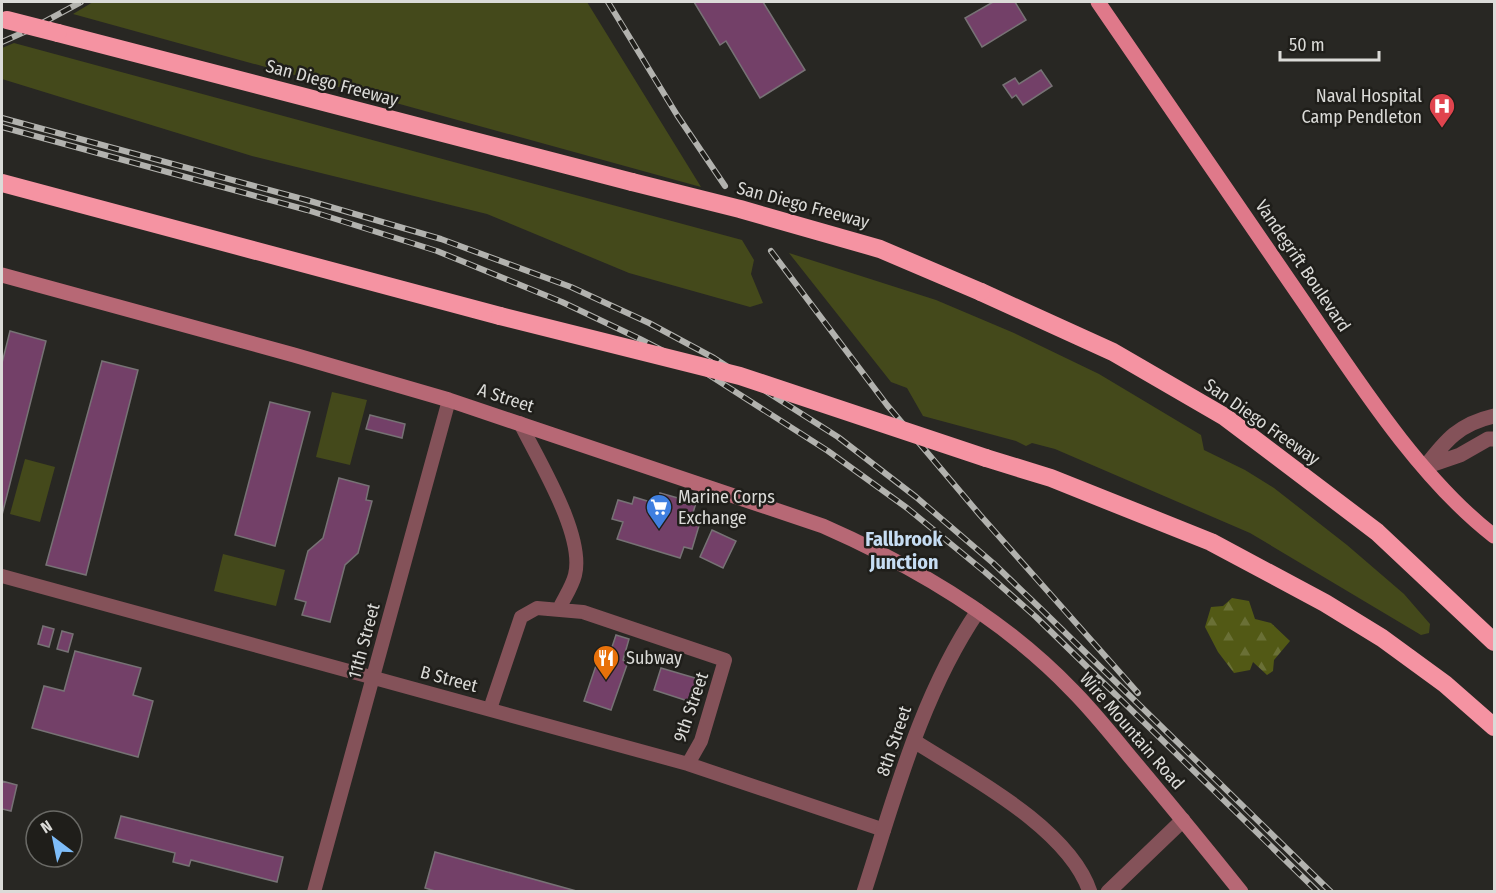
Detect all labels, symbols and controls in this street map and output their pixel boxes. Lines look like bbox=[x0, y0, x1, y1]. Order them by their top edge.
scale bar bbox=[1280, 24, 1379, 62]
text: 50 m bbox=[1289, 34, 1325, 56]
street label: San Diego Freeway bbox=[263, 55, 401, 111]
place label: Naval Hospital Camp Pendleton bbox=[1302, 85, 1422, 128]
hospital icon: Naval Hospital Camp Pendleton bbox=[1427, 91, 1457, 129]
street label: San Diego Freeway bbox=[734, 177, 872, 233]
street label: Vandegrift Boulevard bbox=[1251, 196, 1355, 336]
street label: San Diego Freeway bbox=[1200, 374, 1324, 470]
street label: A Street bbox=[475, 379, 537, 417]
place label: Marine Corps Exchange bbox=[678, 486, 775, 529]
supermarket icon: Marine Corps Exchange bbox=[644, 492, 674, 530]
district label: Fallbrook Junction bbox=[865, 527, 944, 574]
street label: 11th Street bbox=[343, 601, 385, 681]
restaurant icon: Subway bbox=[591, 643, 621, 681]
place label: Subway bbox=[626, 647, 682, 669]
street label: B Street bbox=[418, 661, 480, 697]
street label: Wire Mountain Road bbox=[1075, 668, 1189, 794]
street label: 9th Street bbox=[669, 669, 713, 745]
street label: 8th Street bbox=[872, 703, 916, 779]
north arrow bbox=[24, 809, 84, 869]
text: N bbox=[37, 816, 55, 837]

